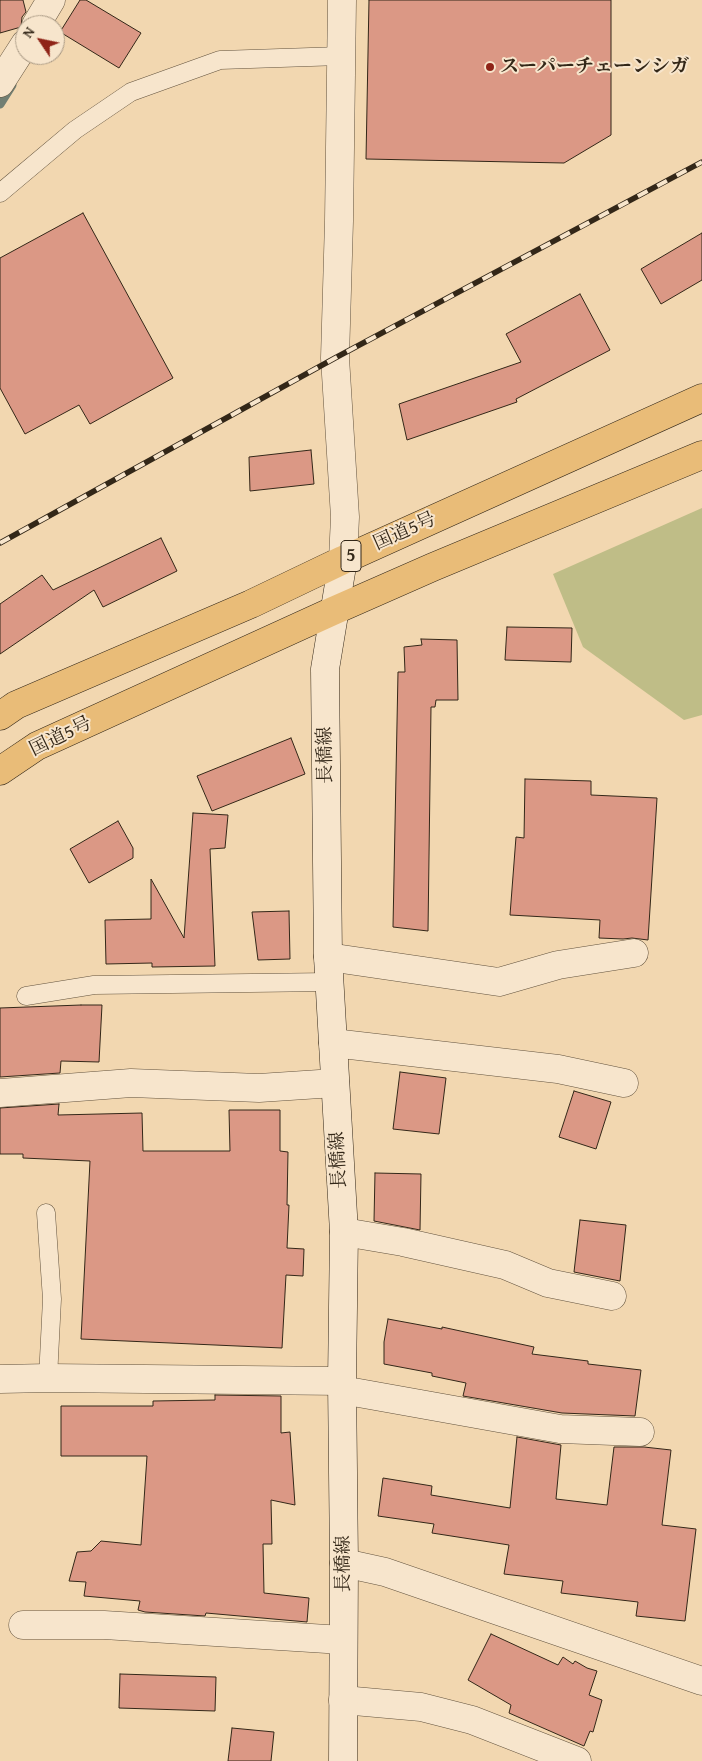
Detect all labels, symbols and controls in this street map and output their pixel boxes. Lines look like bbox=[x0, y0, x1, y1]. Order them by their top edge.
north arrow bbox=[15, 15, 65, 65]
text: N bbox=[17, 23, 39, 42]
place label: スーパーチェーンシガ bbox=[500, 56, 689, 78]
marker: スーパーチェーンシガ bbox=[484, 61, 496, 73]
street label: 国道5号 bbox=[370, 508, 440, 556]
road number: 5 bbox=[341, 540, 361, 572]
street label: 国道5号 bbox=[26, 712, 96, 762]
street label: 長橋線 bbox=[314, 726, 338, 784]
street label: 長橋線 bbox=[326, 1131, 352, 1189]
street label: 長橋線 bbox=[333, 1536, 355, 1592]

